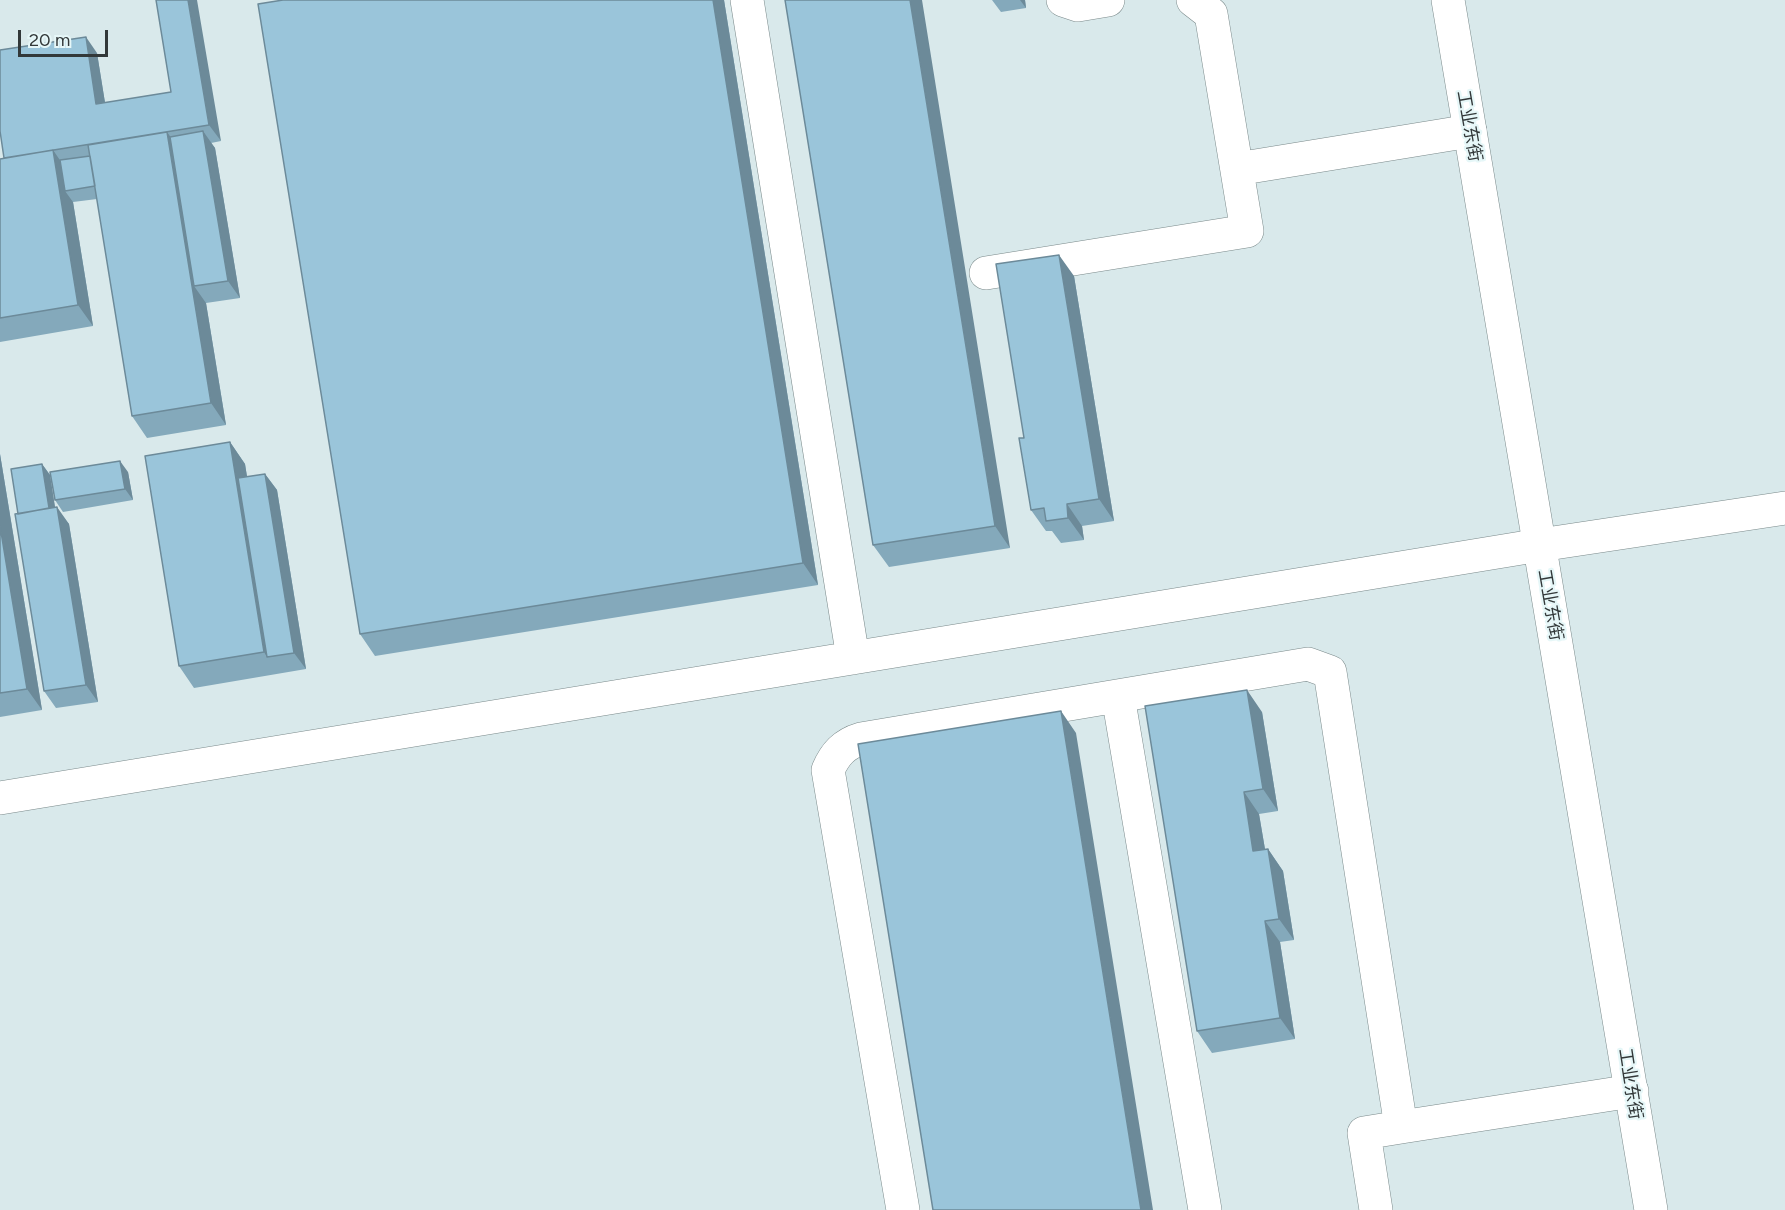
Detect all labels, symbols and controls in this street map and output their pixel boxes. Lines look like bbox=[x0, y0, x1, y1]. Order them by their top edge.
scale bar bbox=[21, 18, 111, 56]
text: 20 m bbox=[29, 29, 70, 51]
street label: 工业东街 bbox=[1452, 89, 1486, 163]
street label: 工业东街 bbox=[1533, 568, 1567, 642]
street label: 工业东街 bbox=[1614, 1047, 1646, 1121]

